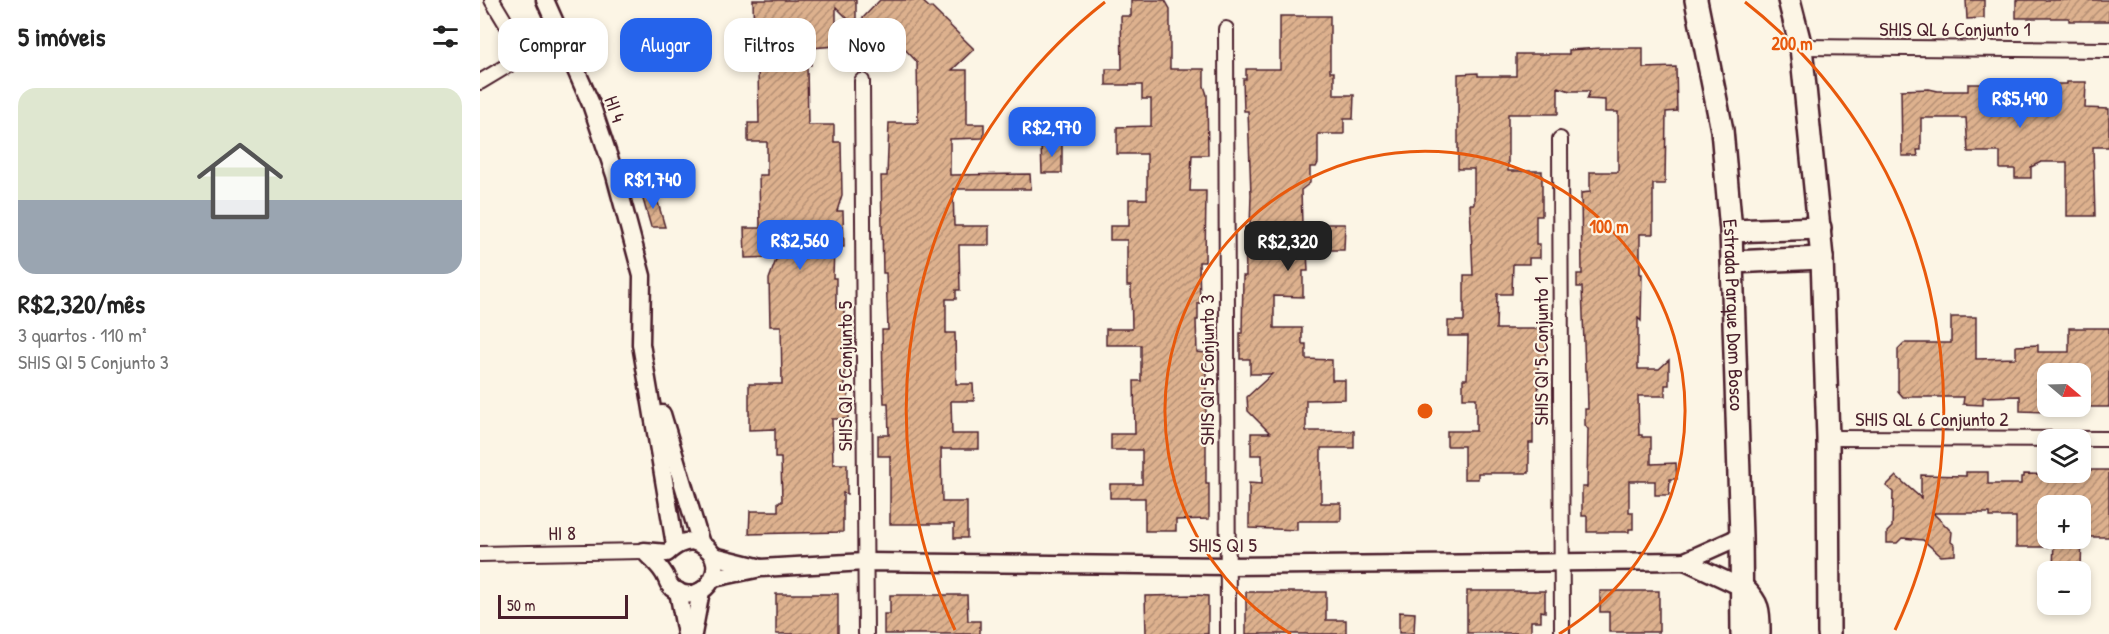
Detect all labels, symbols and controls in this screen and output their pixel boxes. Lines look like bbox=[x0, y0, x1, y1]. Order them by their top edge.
street label: SHIS QL 6 Conjunto 1 bbox=[1879, 15, 2031, 42]
chip: Comprar bbox=[498, 18, 608, 72]
chip: Alugar bbox=[620, 18, 712, 72]
chip: Filtros bbox=[724, 18, 816, 72]
chip: Novo bbox=[828, 18, 906, 72]
text: 5 imóveis bbox=[18, 19, 106, 54]
icon: filters bbox=[429, 20, 462, 53]
text: 200 m bbox=[1772, 31, 1812, 56]
pin: R$5,490 bbox=[1965, 78, 2075, 129]
text: R$5,490 bbox=[1992, 84, 2048, 111]
street label: HI 4 bbox=[598, 92, 633, 126]
pin: R$2,970 bbox=[997, 107, 1107, 158]
text: R$2,970 bbox=[1023, 113, 1081, 140]
icon: home bbox=[186, 127, 294, 235]
pin: R$1,740 bbox=[598, 159, 708, 210]
text: R$1,740 bbox=[625, 165, 681, 192]
text: 100 m bbox=[1589, 214, 1629, 239]
street label: Estrada Parque Dom Bosco bbox=[1717, 218, 1751, 411]
pin: R$2,560 bbox=[745, 220, 855, 271]
pin: R$2,320 bbox=[1233, 221, 1343, 272]
text: R$2,560 bbox=[771, 226, 829, 253]
text: R$2,320 bbox=[1258, 227, 1318, 254]
street label: SHIS QI 5 Conjunto 1 bbox=[1527, 276, 1554, 426]
text: R$2,320/mês bbox=[18, 286, 145, 321]
street label: SHIS QI 5 Conjunto 3 bbox=[1193, 295, 1220, 445]
street label: SHIS QI 5 Conjunto 5 bbox=[831, 300, 858, 451]
text: 3 quartos · 110 m² bbox=[18, 321, 146, 348]
text: SHIS QI 5 Conjunto 3 bbox=[18, 348, 169, 375]
north arrow bbox=[2037, 363, 2091, 417]
map controls bbox=[2037, 363, 2091, 615]
centre of rings bbox=[1415, 401, 1435, 421]
street label: SHIS QL 6 Conjunto 2 bbox=[1855, 405, 2009, 432]
button: layers bbox=[2037, 429, 2091, 483]
button: + bbox=[2037, 495, 2091, 549]
street label: HI 8 bbox=[548, 519, 576, 546]
street label: SHIS QI 5 bbox=[1189, 531, 1257, 558]
button: − bbox=[2037, 561, 2091, 615]
scale bar bbox=[498, 592, 628, 620]
text: 50 m bbox=[507, 594, 536, 616]

